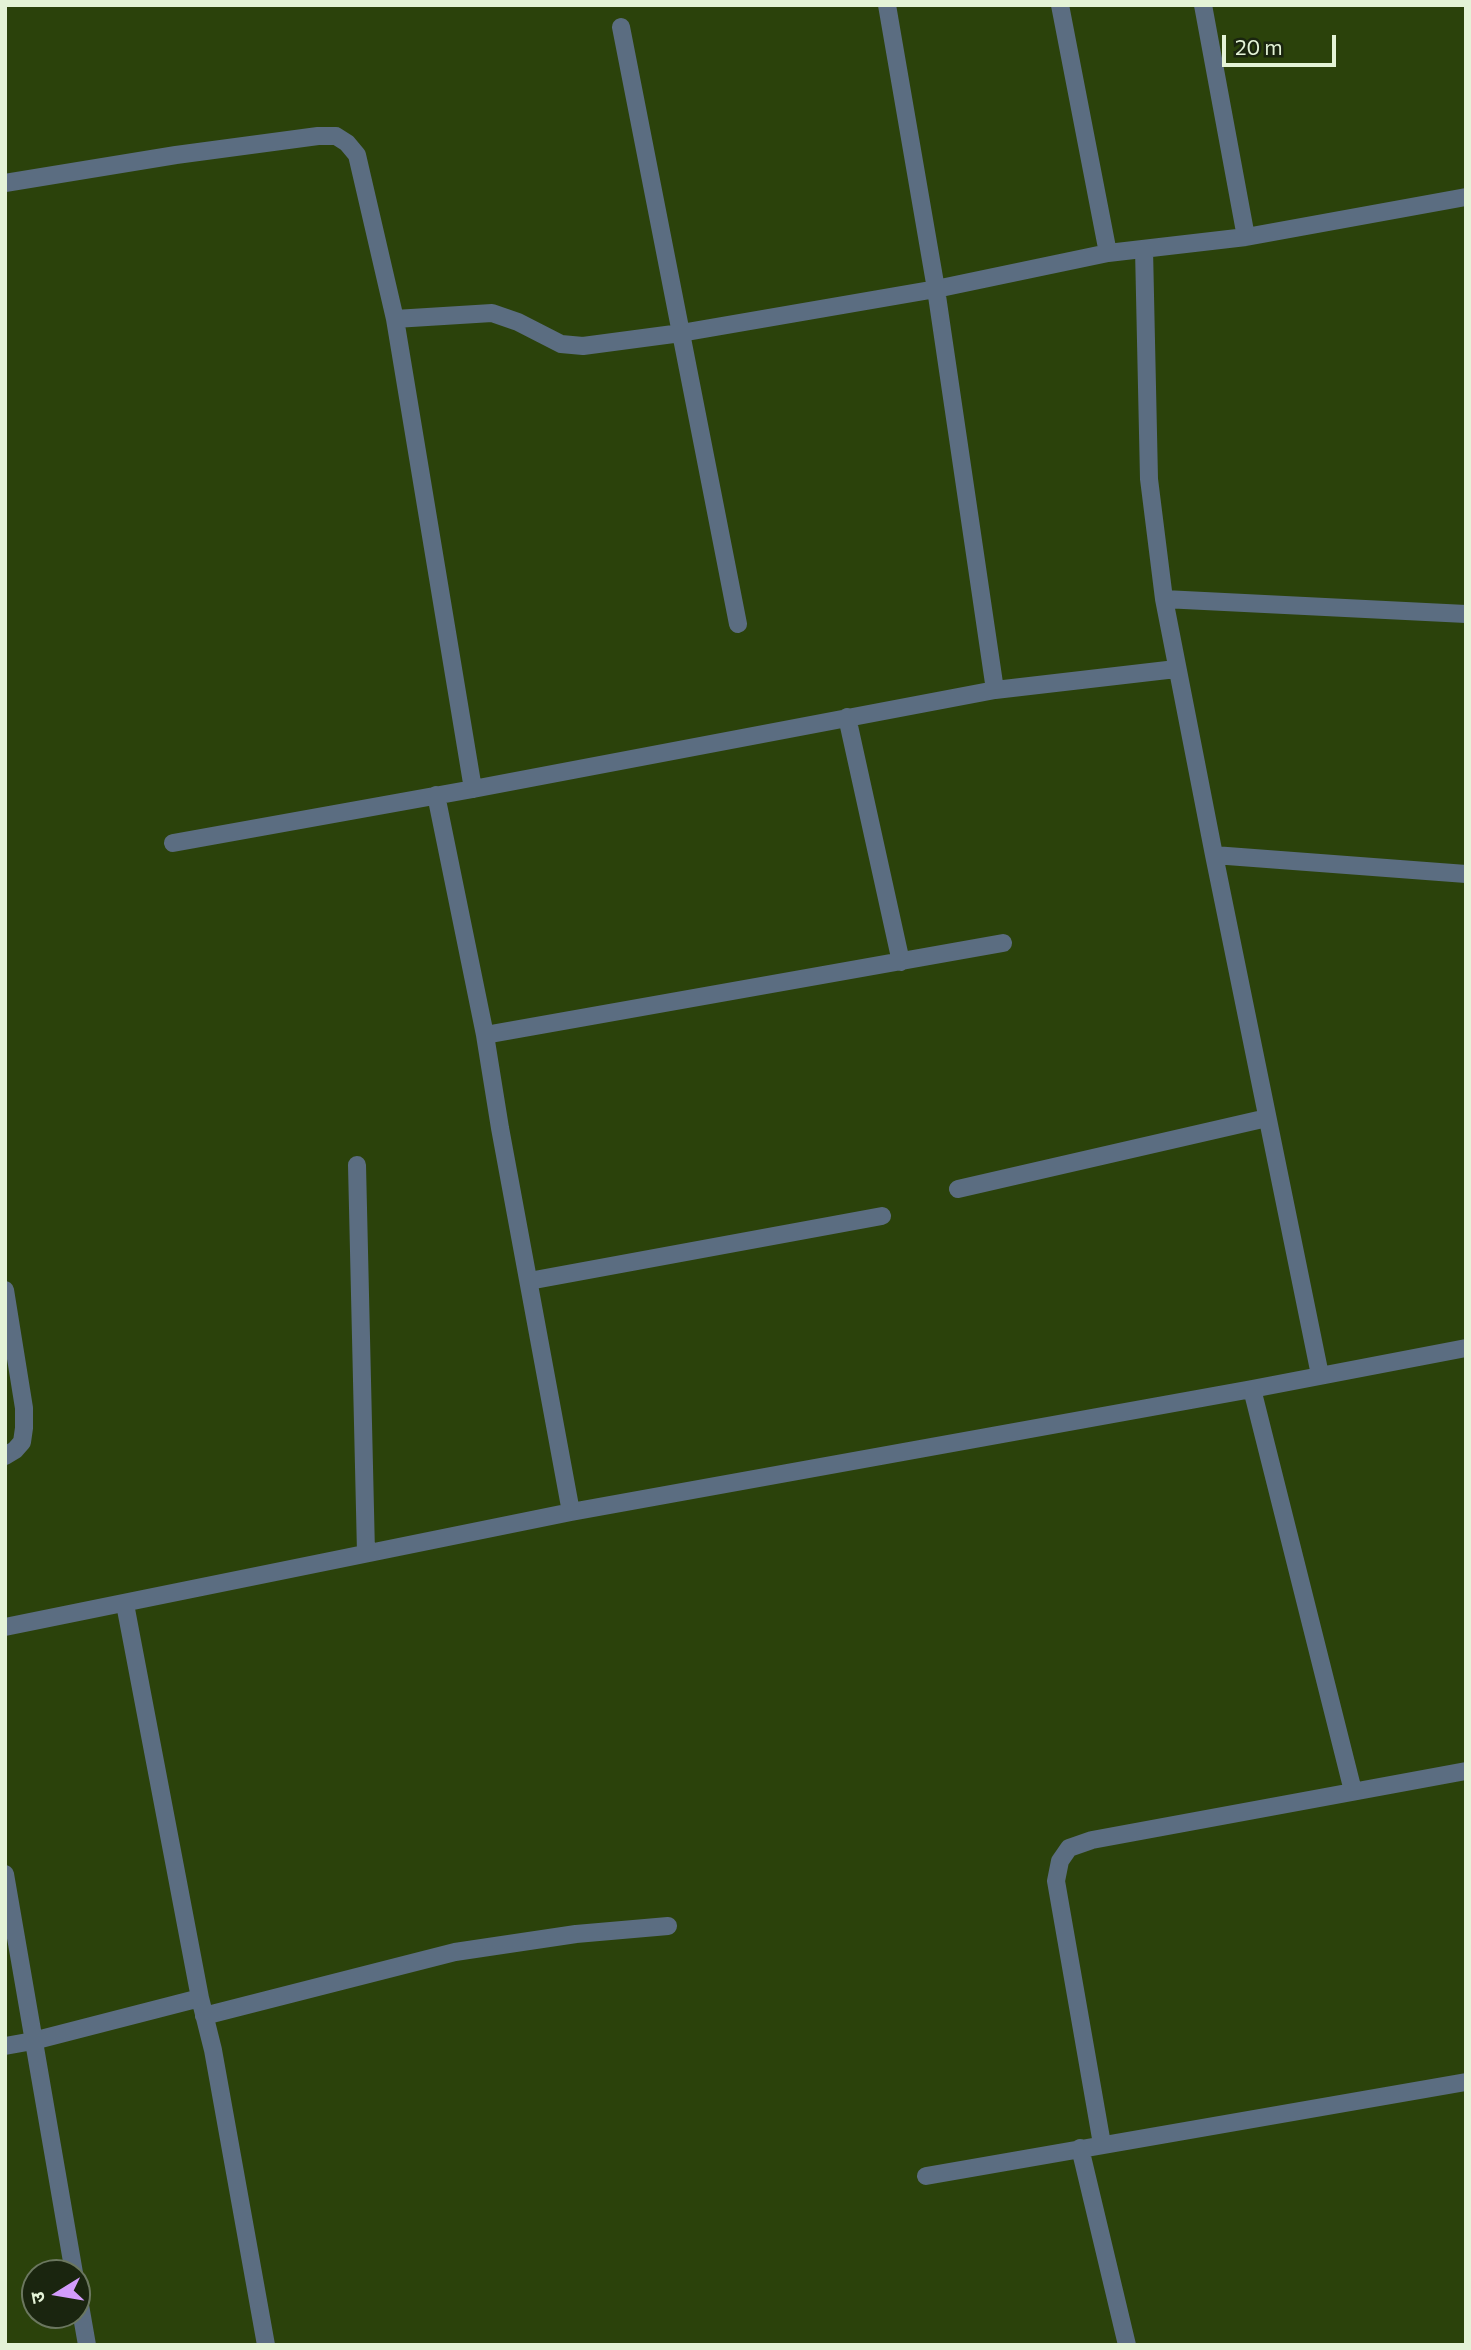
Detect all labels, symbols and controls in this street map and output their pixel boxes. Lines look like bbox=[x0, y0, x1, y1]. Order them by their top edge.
scale bar bbox=[1226, 21, 1340, 65]
text: 20 m bbox=[1235, 34, 1283, 59]
north arrow bbox=[21, 2259, 91, 2329]
text: उ bbox=[25, 2290, 49, 2305]

